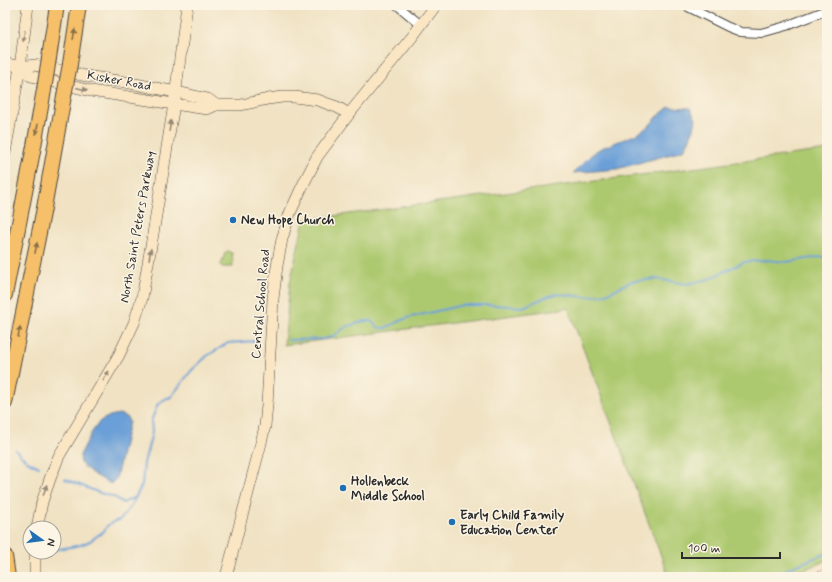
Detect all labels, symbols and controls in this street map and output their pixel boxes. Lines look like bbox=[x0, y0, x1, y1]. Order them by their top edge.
one-way arrow bbox=[71, 28, 77, 41]
one-way arrow bbox=[21, 30, 27, 42]
street label: Kisker Road bbox=[86, 67, 152, 95]
one-way arrow bbox=[76, 86, 88, 92]
one-way arrow bbox=[167, 120, 173, 132]
one-way arrow bbox=[34, 123, 40, 135]
street label: North Saint Peters Parkway bbox=[116, 150, 160, 304]
place label: New Hope Church bbox=[241, 212, 334, 229]
marker: New Hope Church bbox=[228, 215, 238, 225]
one-way arrow bbox=[33, 242, 39, 254]
one-way arrow bbox=[147, 248, 153, 260]
street label: Central School Road bbox=[248, 248, 274, 360]
one-way arrow bbox=[16, 326, 22, 339]
one-way arrow bbox=[103, 370, 110, 382]
place label: Hollenbeck Middle School bbox=[351, 473, 425, 505]
marker: Hollenbeck Middle School bbox=[338, 483, 348, 493]
one-way arrow bbox=[43, 484, 49, 496]
place label: Early Child Family Education Center bbox=[460, 507, 565, 539]
marker: Early Child Family Education Center bbox=[447, 517, 457, 527]
north arrow bbox=[22, 520, 62, 560]
scale bar bbox=[682, 534, 780, 560]
text: N bbox=[43, 537, 58, 547]
text: 100 m bbox=[688, 541, 720, 557]

